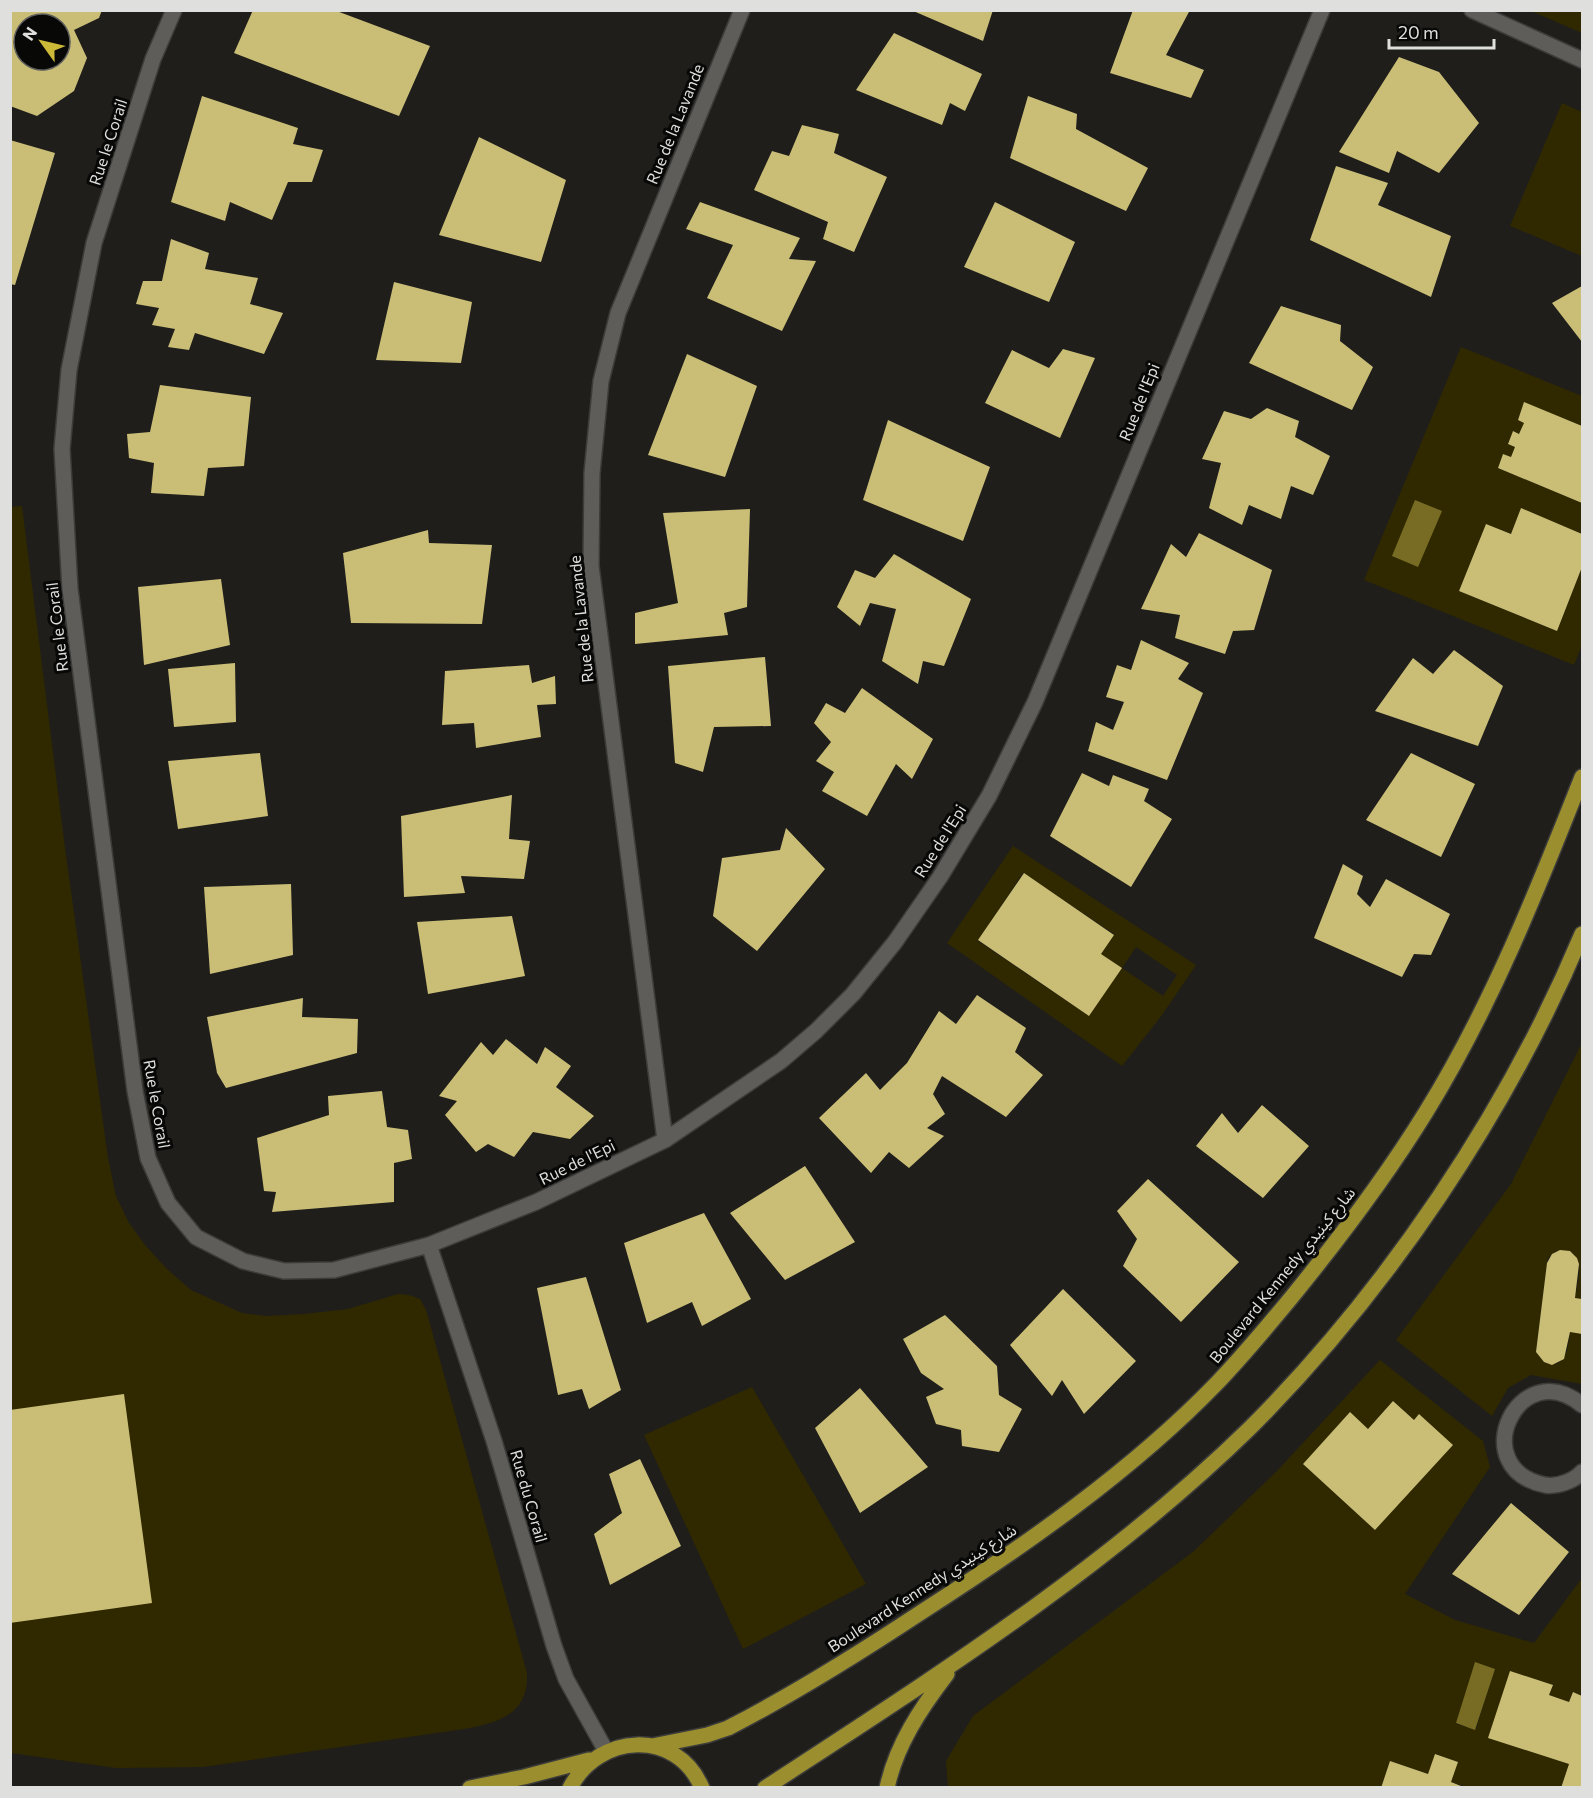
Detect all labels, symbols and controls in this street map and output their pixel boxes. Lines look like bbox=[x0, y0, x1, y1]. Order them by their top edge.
north arrow bbox=[12, 12, 72, 72]
scale bar bbox=[1389, 12, 1494, 50]
text: 20 m bbox=[1398, 21, 1439, 43]
text: N bbox=[18, 23, 40, 44]
street label: Rue de la Lavande bbox=[642, 61, 707, 187]
street label: Rue le Corail bbox=[85, 96, 130, 188]
street label: Rue de l'Epi bbox=[1114, 360, 1163, 443]
street label: Rue de la Lavande bbox=[564, 554, 597, 684]
street label: Rue le Corail bbox=[42, 581, 71, 673]
street label: Rue de l'Epi bbox=[910, 801, 969, 881]
street label: Rue le Corail bbox=[140, 1058, 175, 1150]
street label: Rue de l'Epi bbox=[536, 1135, 618, 1188]
street label: Boulevard Kennedy شارع كينيدي bbox=[1205, 1183, 1362, 1369]
street label: Rue du Corail bbox=[507, 1447, 552, 1544]
street label: Boulevard Kennedy شارع كينيدي bbox=[824, 1519, 1022, 1659]

